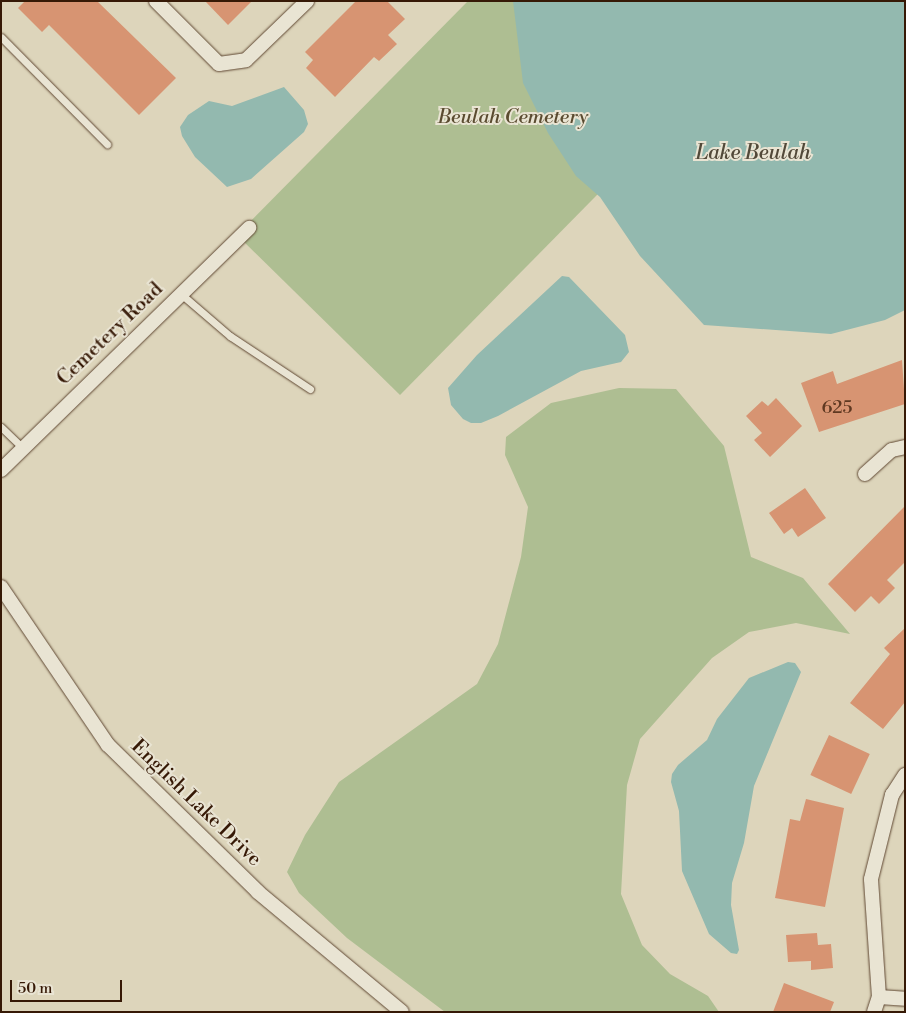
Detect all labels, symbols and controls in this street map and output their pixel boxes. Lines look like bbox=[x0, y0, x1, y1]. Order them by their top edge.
park label: Beulah Cemetery bbox=[438, 105, 588, 129]
water label: Lake Beulah bbox=[695, 140, 811, 166]
street label: Cemetery Road bbox=[52, 277, 168, 391]
house number: 625 bbox=[821, 397, 853, 419]
street label: English Lake Drive bbox=[126, 735, 266, 871]
scale bar bbox=[12, 970, 125, 1002]
text: 50 m bbox=[18, 979, 52, 998]

